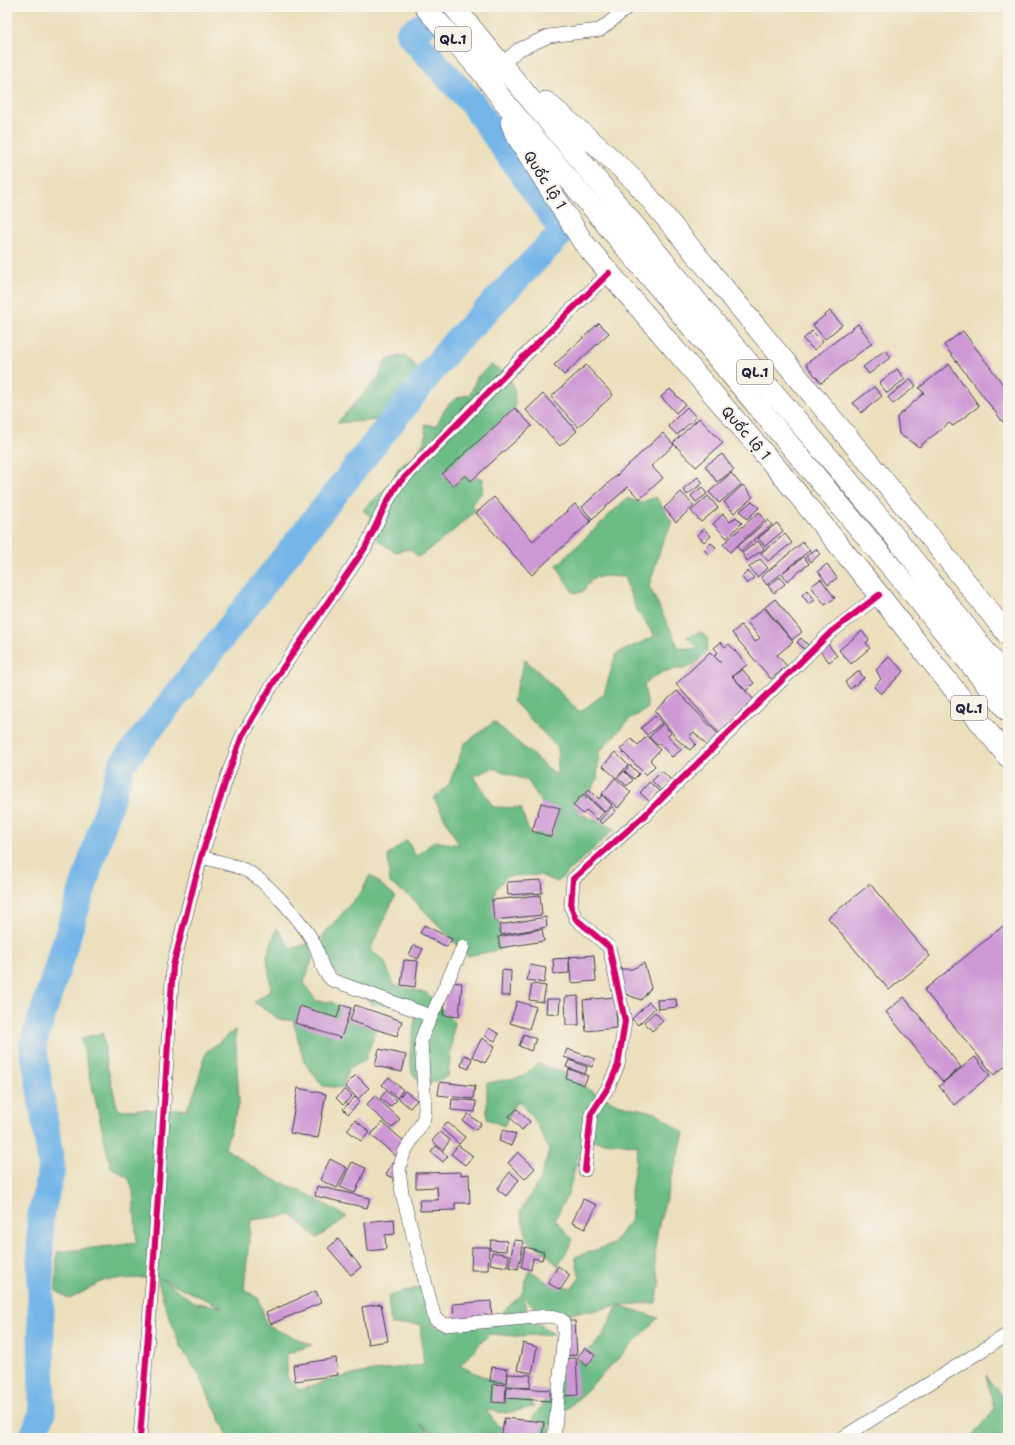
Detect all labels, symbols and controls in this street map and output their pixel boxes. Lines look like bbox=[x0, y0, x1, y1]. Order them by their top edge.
road number: QL.1 bbox=[435, 27, 471, 51]
street label: Quốc lộ 1 bbox=[519, 147, 571, 213]
road number: QL.1 bbox=[737, 360, 773, 384]
street label: Quốc lộ 1 bbox=[717, 402, 775, 464]
road number: QL.1 bbox=[951, 696, 987, 720]

